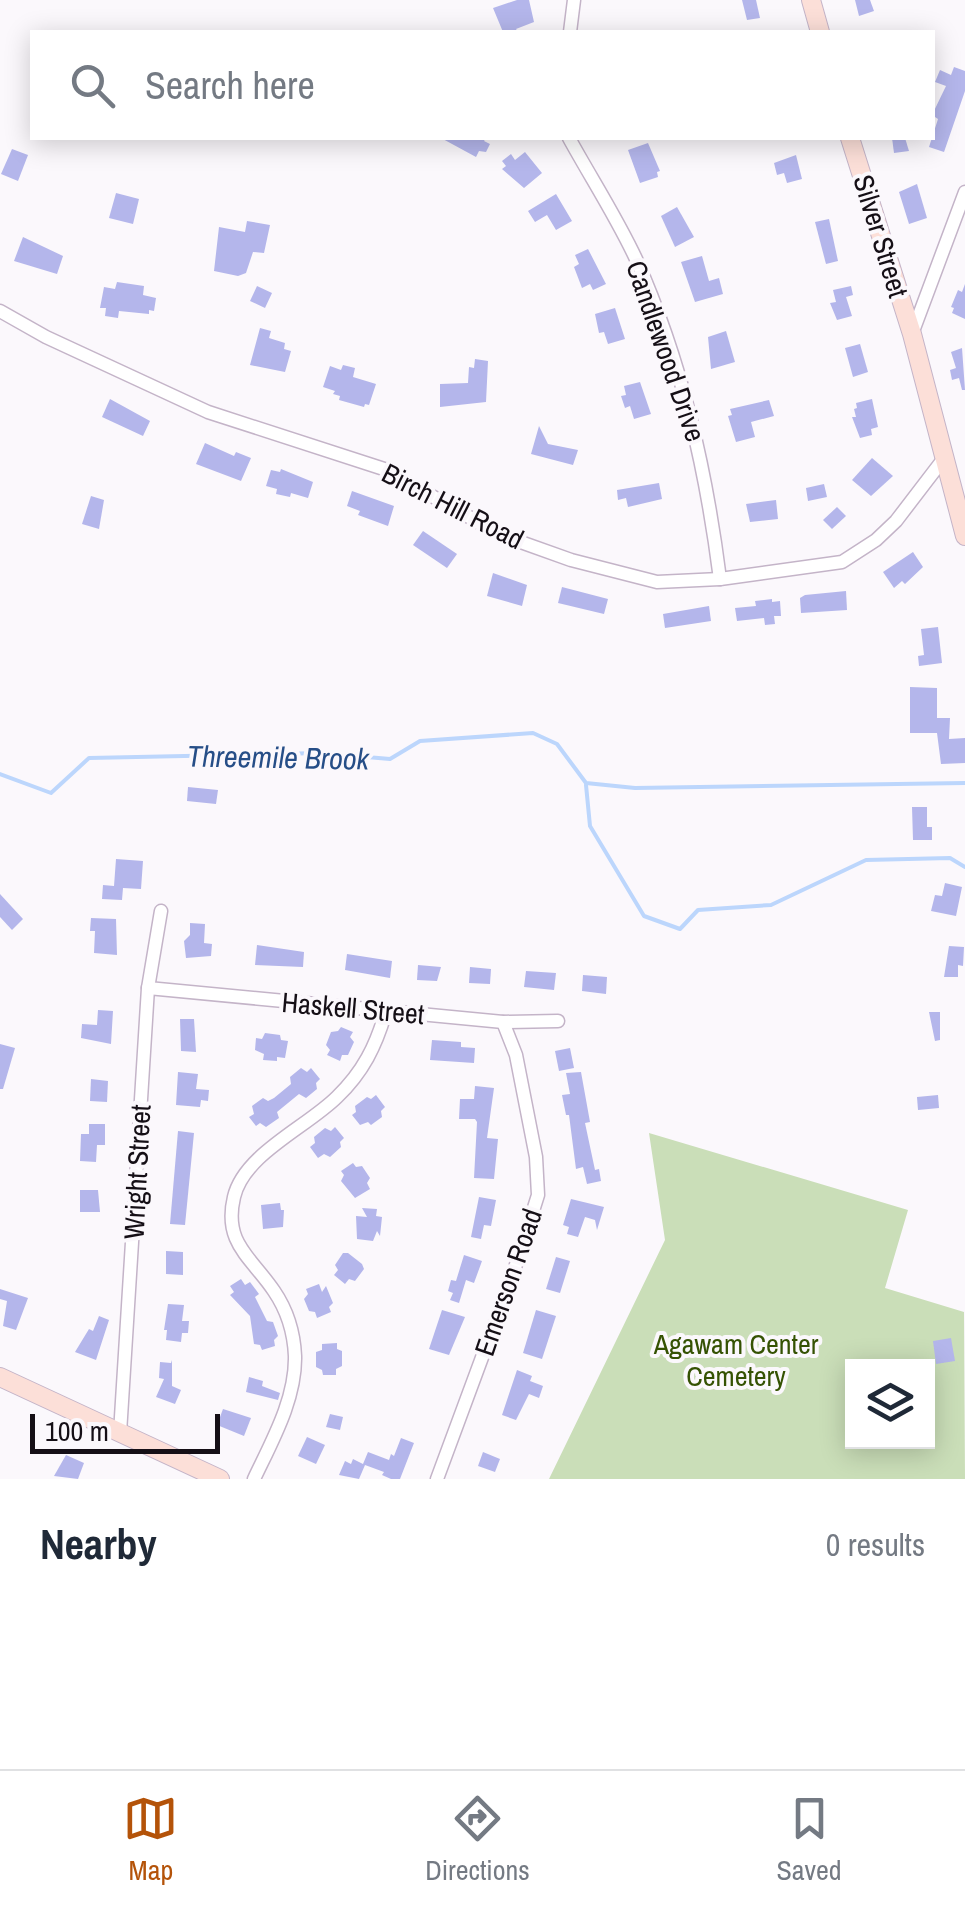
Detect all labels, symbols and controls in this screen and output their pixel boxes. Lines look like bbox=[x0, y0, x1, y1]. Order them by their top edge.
search box bbox=[30, 30, 935, 140]
icon: search bbox=[65, 58, 120, 113]
text: Search here bbox=[145, 60, 315, 111]
street label: Silver Street bbox=[844, 170, 918, 302]
street label: Candlewood Drive bbox=[617, 256, 715, 446]
street label: Birch Hill Road bbox=[376, 454, 530, 558]
water label: Threemile Brook bbox=[187, 735, 371, 779]
street label: Haskell Street bbox=[280, 983, 426, 1033]
street label: Wright Street bbox=[114, 1104, 160, 1240]
street label: Emerson Road bbox=[465, 1203, 551, 1361]
park label: Agawam Center Cemetery bbox=[653, 1325, 819, 1395]
map controls bbox=[845, 1359, 935, 1449]
button: layers bbox=[845, 1359, 935, 1449]
scale bar bbox=[30, 1409, 220, 1454]
text: 100 m bbox=[45, 1412, 109, 1450]
text: Nearby bbox=[40, 1516, 157, 1572]
text: 0 results bbox=[826, 1523, 925, 1566]
tab: Map bbox=[123, 1791, 178, 1889]
tab: Directions bbox=[425, 1791, 530, 1889]
tab: Saved bbox=[777, 1791, 842, 1889]

